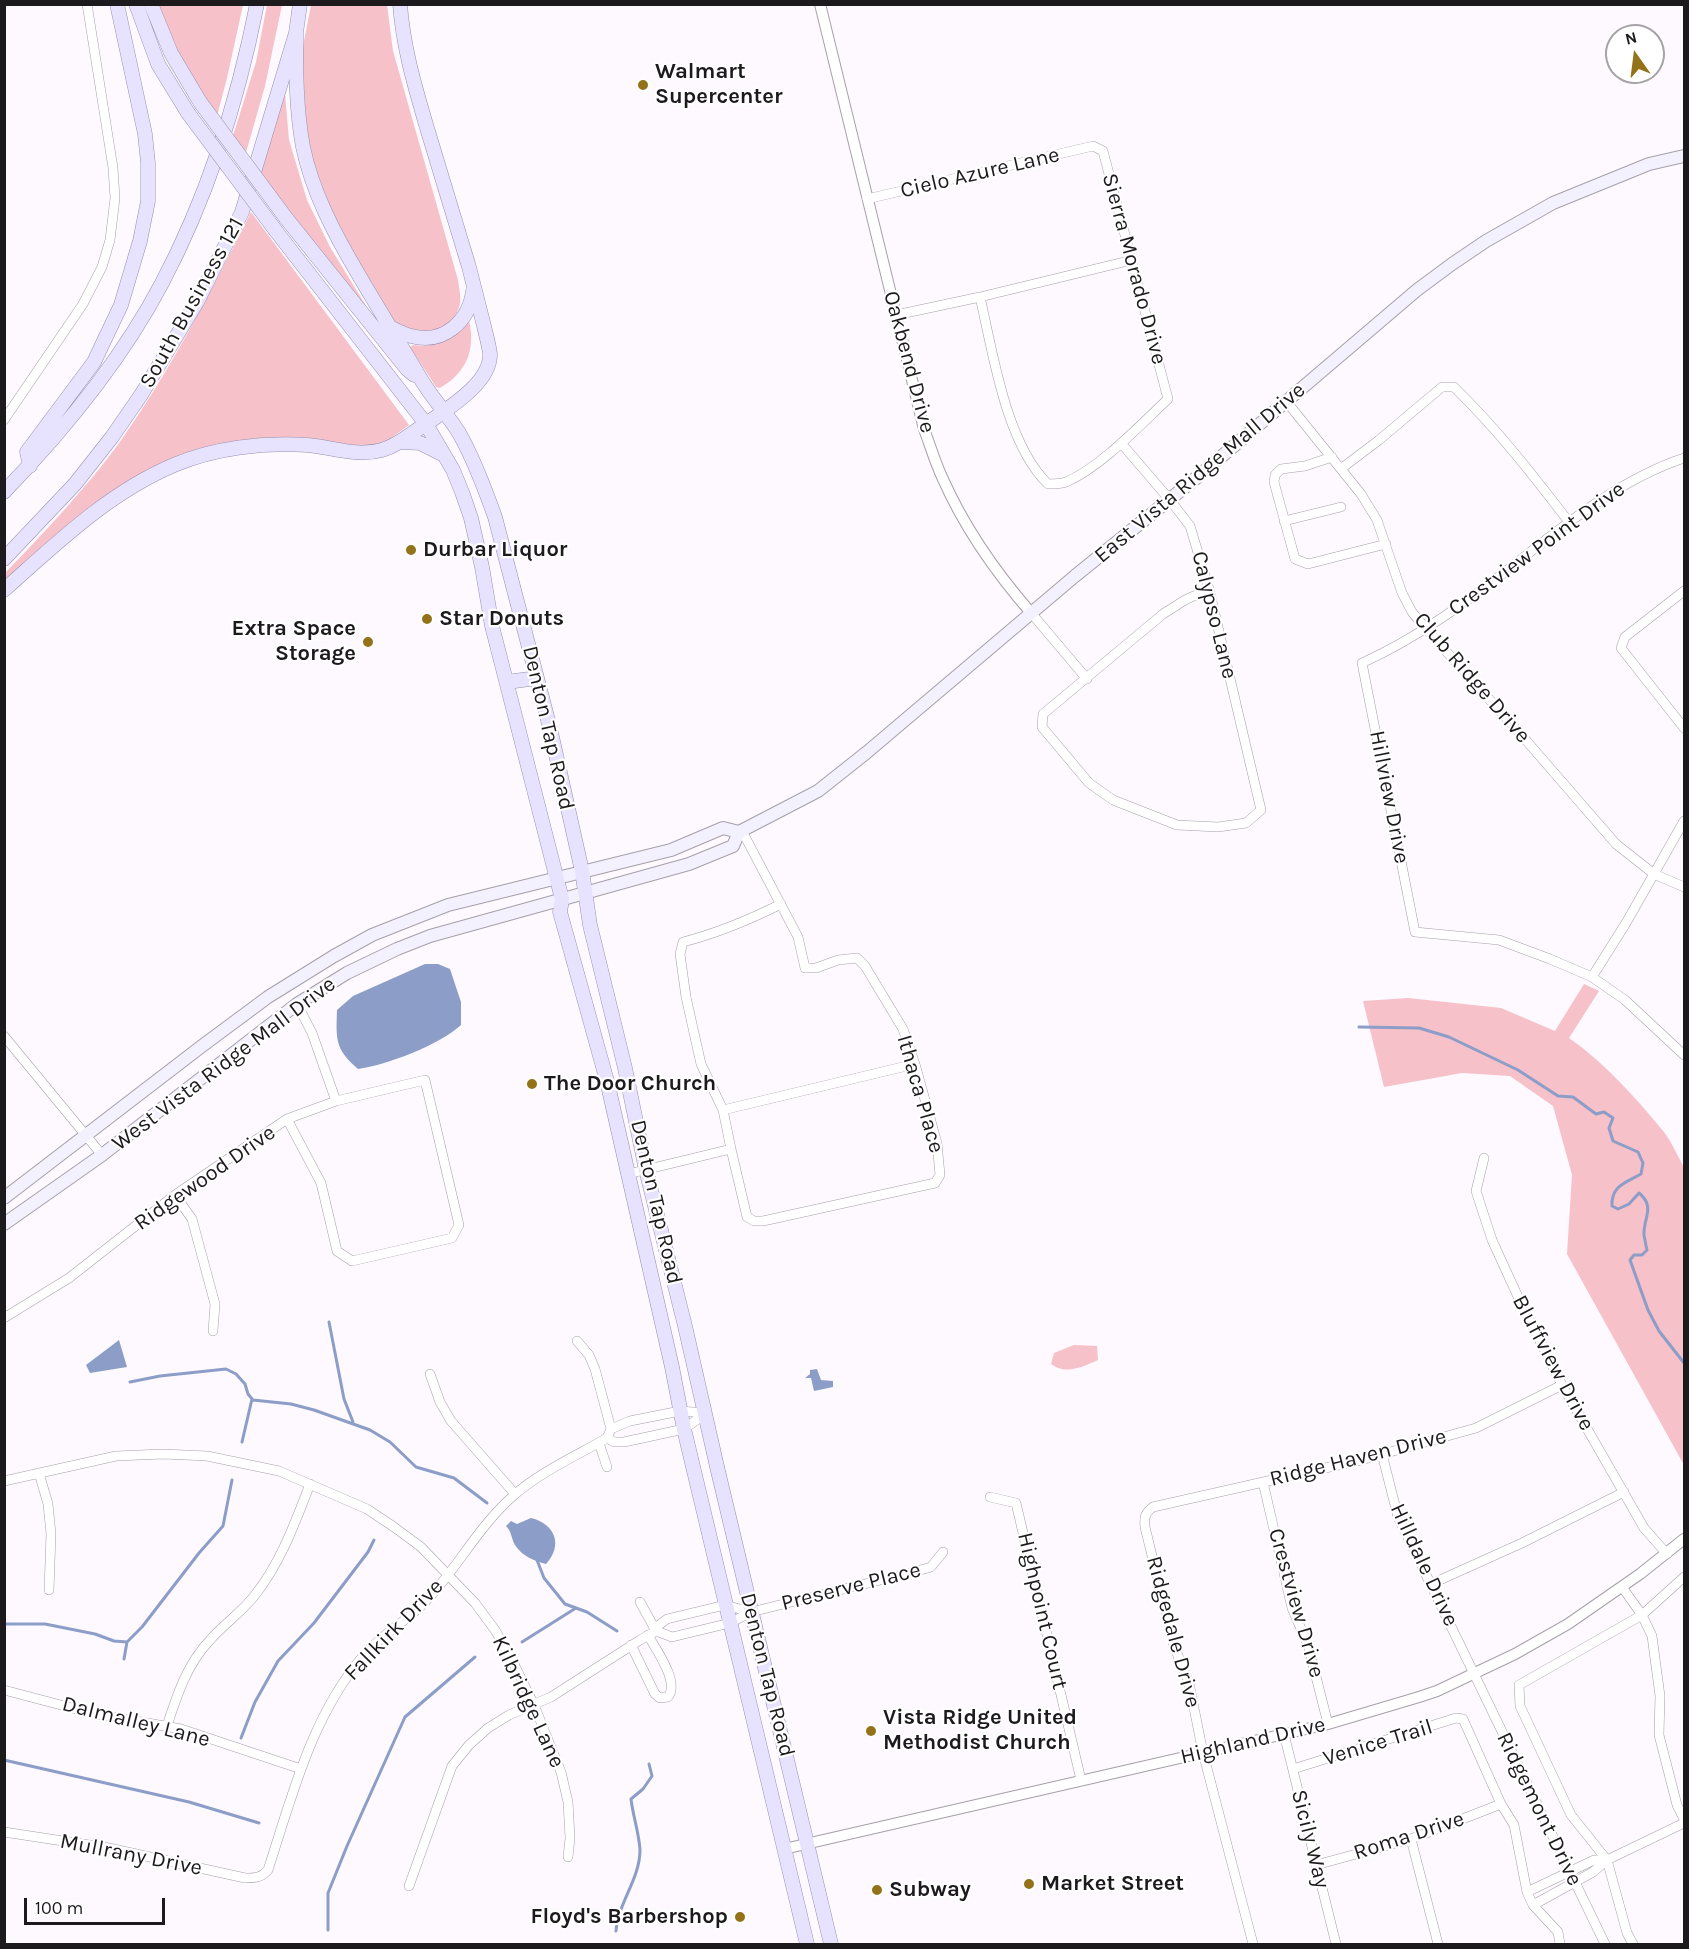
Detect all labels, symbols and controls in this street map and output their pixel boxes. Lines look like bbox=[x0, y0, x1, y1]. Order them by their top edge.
north arrow bbox=[1605, 24, 1665, 84]
text: N bbox=[1623, 27, 1639, 49]
place label: Walmart Supercenter bbox=[655, 59, 783, 110]
marker: Walmart Supercenter bbox=[636, 78, 650, 92]
street label: Cielo Azure Lane bbox=[898, 142, 1062, 204]
street label: Sierra Morado Drive bbox=[1096, 171, 1172, 367]
street label: South Business 121 bbox=[134, 213, 250, 393]
street label: Oakbend Drive bbox=[877, 288, 941, 436]
street label: East Vista Ridge Mall Drive bbox=[1089, 377, 1311, 569]
street label: Crestview Point Drive bbox=[1444, 476, 1630, 622]
place label: Durbar Liquor bbox=[423, 537, 567, 563]
marker: Durbar Liquor bbox=[404, 543, 418, 557]
street label: Calypso Lane bbox=[1185, 548, 1243, 682]
place label: Star Donuts bbox=[439, 606, 564, 632]
street label: Club Ridge Drive bbox=[1408, 607, 1536, 749]
marker: Star Donuts bbox=[420, 612, 434, 626]
place label: Extra Space Storage bbox=[232, 616, 356, 668]
marker: Extra Space Storage bbox=[361, 635, 375, 649]
street label: Denton Tap Road bbox=[516, 643, 580, 813]
street label: Hillview Drive bbox=[1363, 728, 1415, 866]
street label: West Vista Ridge Mall Drive bbox=[107, 971, 341, 1157]
street label: Ithaca Place bbox=[891, 1032, 949, 1156]
place label: The Door Church bbox=[544, 1071, 716, 1097]
marker: The Door Church bbox=[525, 1077, 539, 1091]
street label: Denton Tap Road bbox=[624, 1117, 688, 1287]
street label: Ridgewood Drive bbox=[129, 1119, 281, 1237]
street label: Bluffview Drive bbox=[1506, 1291, 1600, 1435]
street label: Ridge Haven Drive bbox=[1267, 1423, 1449, 1493]
street label: Hilldale Drive bbox=[1384, 1499, 1464, 1631]
street label: Crestview Drive bbox=[1262, 1525, 1330, 1681]
street label: Highpoint Court bbox=[1011, 1530, 1073, 1692]
street label: Ridgedale Drive bbox=[1140, 1553, 1206, 1711]
street label: Preserve Place bbox=[778, 1557, 924, 1617]
street label: Fallkirk Drive bbox=[339, 1574, 449, 1686]
street label: Denton Tap Road bbox=[734, 1590, 800, 1760]
street label: Kilbridge Lane bbox=[486, 1632, 570, 1772]
street label: Dalmalley Lane bbox=[59, 1691, 213, 1753]
place label: Vista Ridge United Methodist Church bbox=[883, 1705, 1077, 1756]
street label: Highland Drive bbox=[1178, 1711, 1328, 1771]
street label: Venice Trail bbox=[1320, 1714, 1436, 1772]
marker: Vista Ridge United Methodist Church bbox=[864, 1724, 878, 1738]
street label: Ridgemont Drive bbox=[1490, 1728, 1588, 1890]
street label: Sicily Way bbox=[1285, 1787, 1335, 1891]
street label: Roma Drive bbox=[1350, 1806, 1468, 1866]
street label: Mullrany Drive bbox=[58, 1828, 204, 1882]
place label: Market Street bbox=[1041, 1871, 1184, 1897]
place label: Subway bbox=[889, 1877, 971, 1903]
marker: Market Street bbox=[1022, 1877, 1036, 1891]
marker: Subway bbox=[870, 1883, 884, 1897]
scale bar bbox=[27, 1886, 168, 1924]
text: 100 m bbox=[35, 1897, 83, 1919]
place label: Floyd's Barbershop bbox=[530, 1904, 728, 1930]
marker: Floyd's Barbershop bbox=[733, 1910, 747, 1924]

